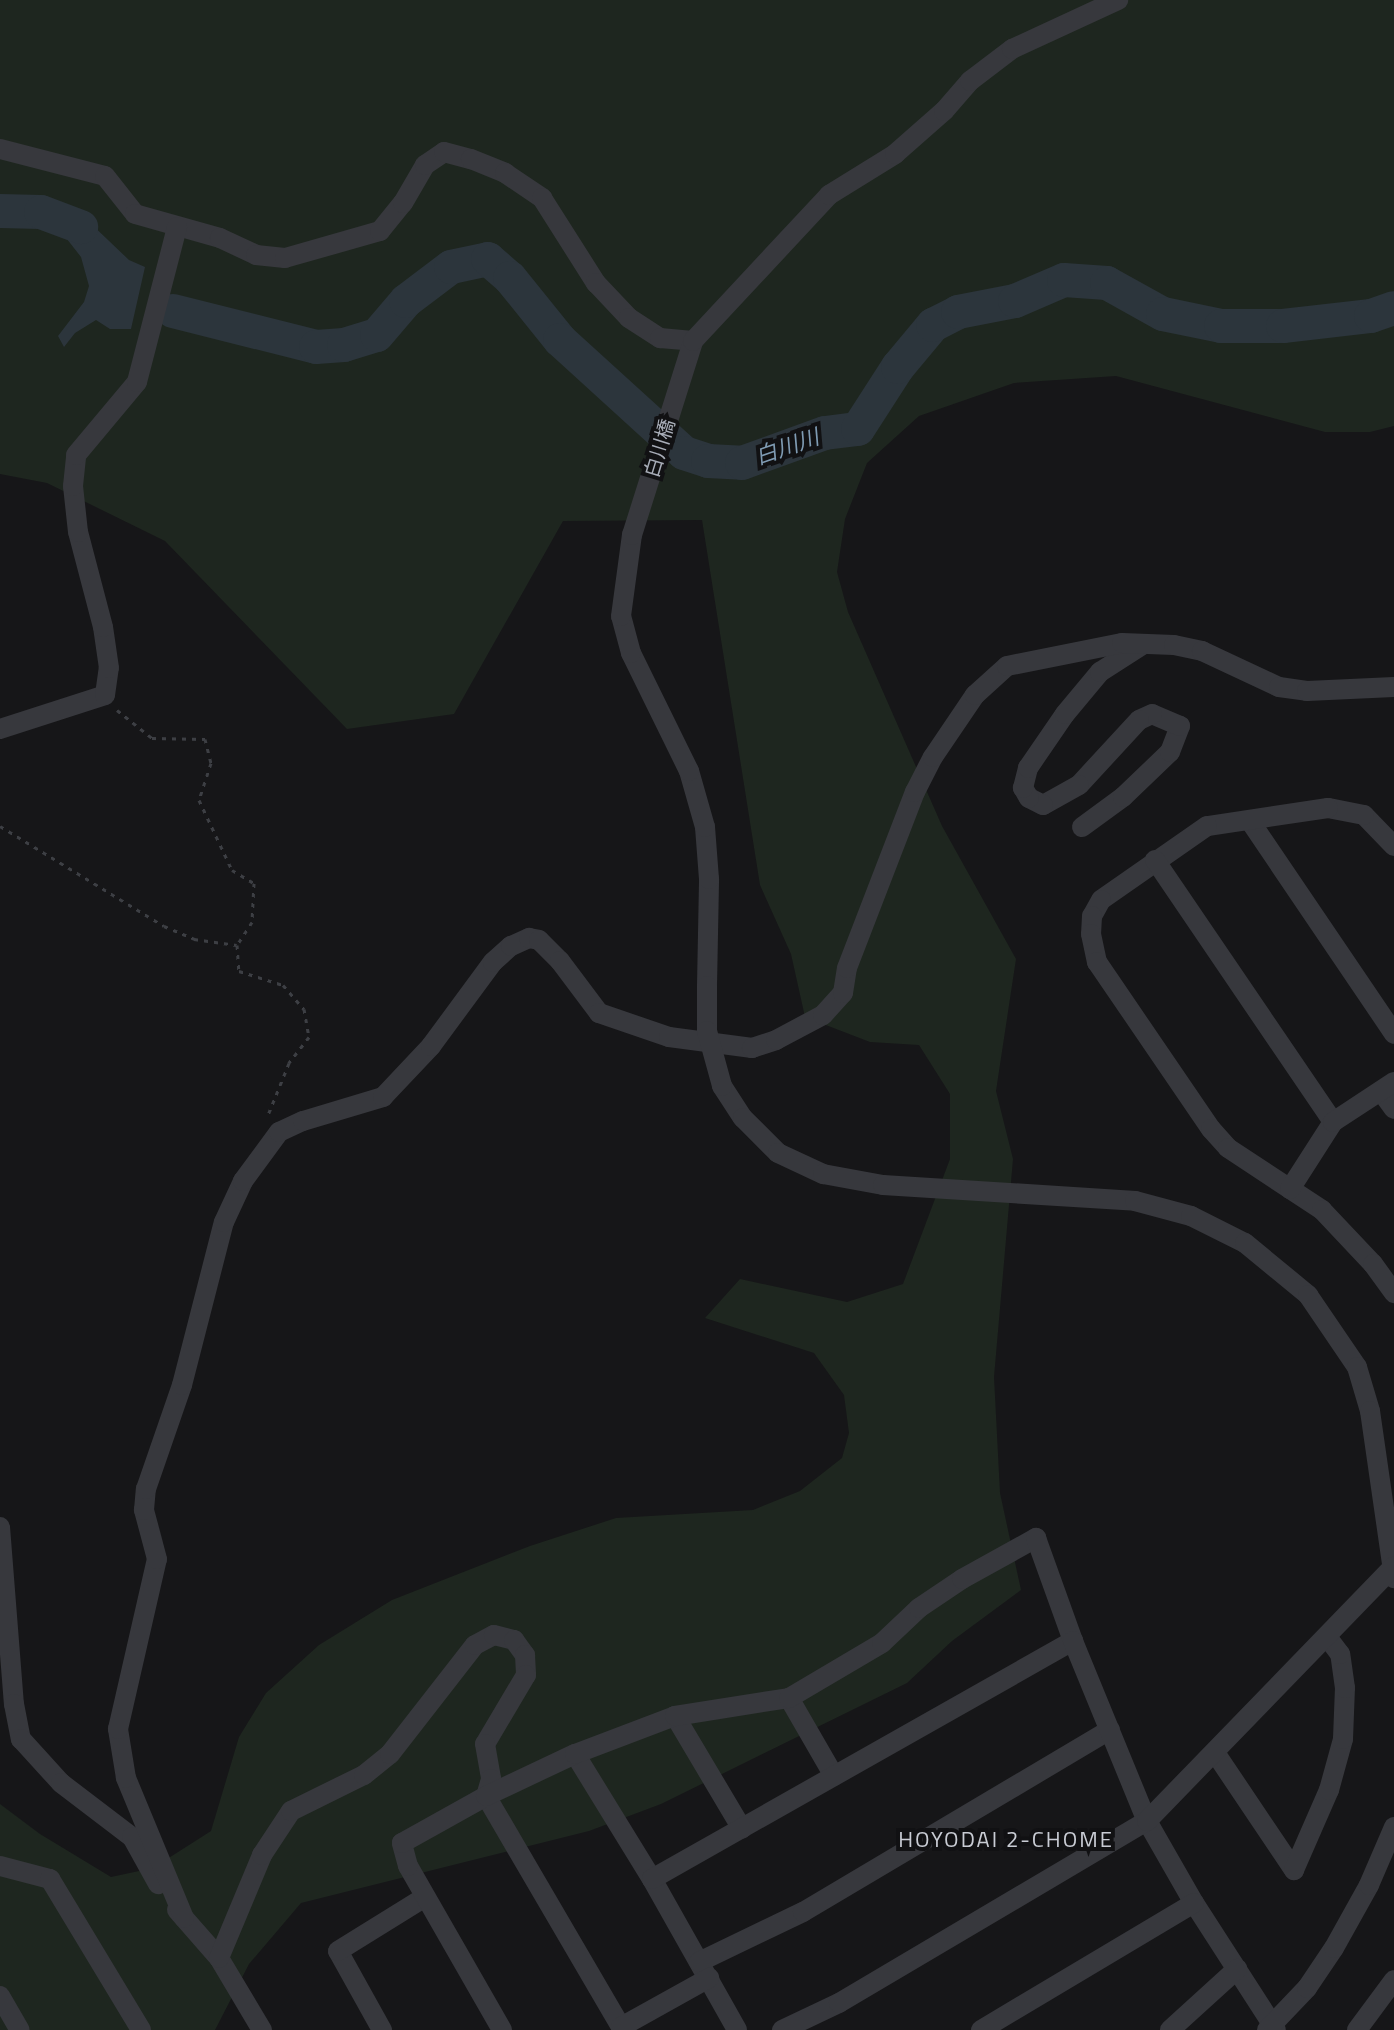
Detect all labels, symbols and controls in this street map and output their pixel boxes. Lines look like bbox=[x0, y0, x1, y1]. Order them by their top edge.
street label: 白川橋 bbox=[639, 416, 679, 480]
water label: 白川川 bbox=[752, 424, 822, 470]
district label: HOYODAI 2-CHOME bbox=[898, 1827, 1114, 1853]

